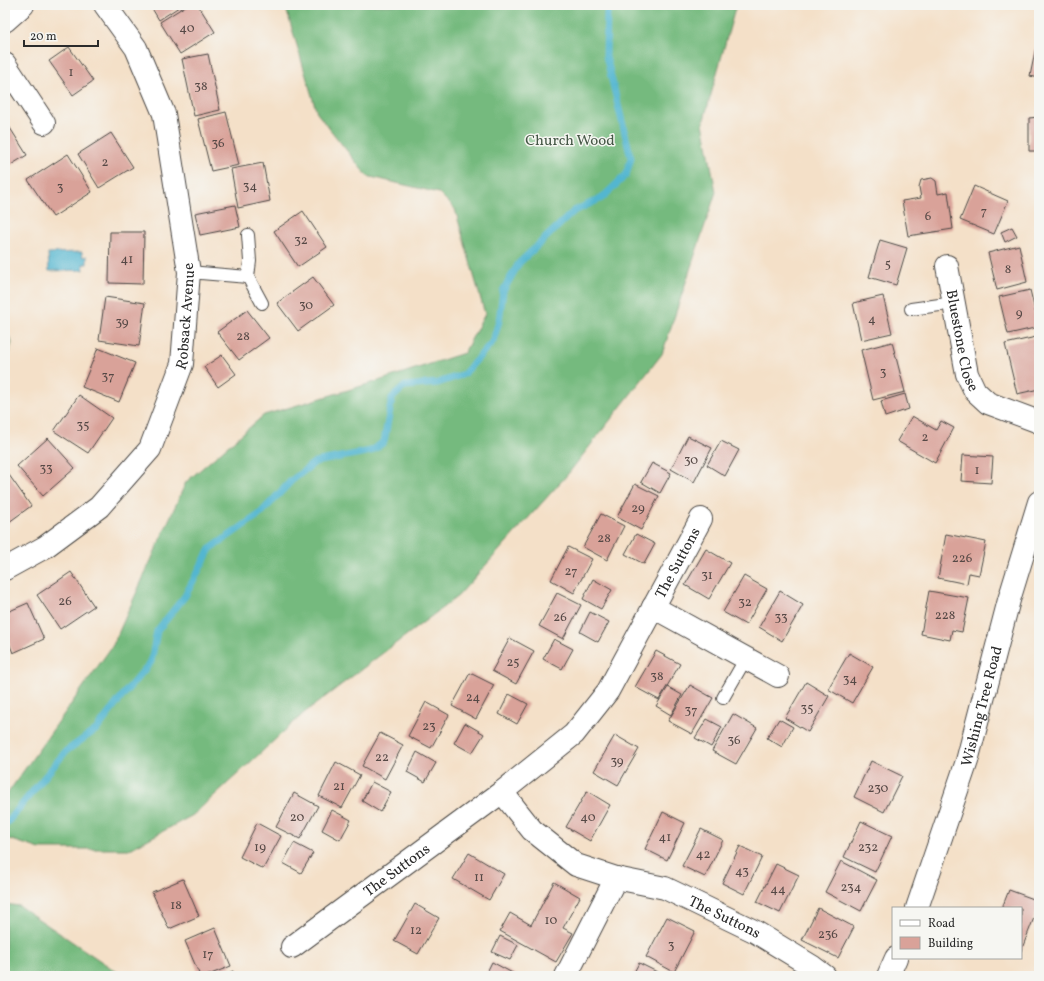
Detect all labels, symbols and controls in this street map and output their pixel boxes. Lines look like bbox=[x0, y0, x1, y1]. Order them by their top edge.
house number: 40 bbox=[179, 20, 195, 38]
scale bar bbox=[24, 22, 98, 48]
text: 20 m bbox=[30, 29, 57, 45]
house number: 1 bbox=[68, 64, 74, 82]
house number: 38 bbox=[194, 78, 208, 96]
park label: Church Wood bbox=[525, 131, 615, 152]
house number: 36 bbox=[211, 135, 225, 153]
house number: 2 bbox=[102, 154, 109, 172]
house number: 34 bbox=[243, 178, 257, 196]
house number: 3 bbox=[57, 179, 64, 197]
house number: 7 bbox=[981, 203, 987, 221]
house number: 6 bbox=[925, 208, 932, 226]
house number: 32 bbox=[294, 232, 308, 250]
house number: 41 bbox=[121, 251, 133, 269]
house number: 5 bbox=[885, 256, 891, 274]
street label: Robsack Avenue bbox=[172, 261, 201, 373]
house number: 8 bbox=[1005, 261, 1011, 279]
street label: Bluestone Close bbox=[940, 288, 983, 396]
house number: 30 bbox=[299, 297, 313, 315]
house number: 9 bbox=[1016, 305, 1023, 323]
house number: 4 bbox=[868, 311, 876, 329]
house number: 39 bbox=[115, 314, 129, 332]
house number: 28 bbox=[236, 328, 250, 346]
house number: 3 bbox=[880, 364, 887, 382]
house number: 37 bbox=[102, 368, 114, 386]
house number: 35 bbox=[77, 417, 89, 435]
house number: 2 bbox=[922, 429, 929, 447]
house number: 30 bbox=[684, 452, 698, 470]
house number: 33 bbox=[39, 460, 53, 478]
house number: 1 bbox=[974, 462, 980, 480]
house number: 29 bbox=[631, 500, 645, 518]
street label: The Suttons bbox=[651, 524, 706, 603]
house number: 28 bbox=[597, 530, 611, 548]
house number: 226 bbox=[952, 550, 973, 568]
house number: 27 bbox=[565, 563, 577, 581]
house number: 31 bbox=[701, 567, 713, 585]
house number: 26 bbox=[58, 593, 72, 611]
house number: 32 bbox=[738, 594, 752, 612]
house number: 228 bbox=[935, 607, 955, 625]
house number: 26 bbox=[553, 609, 567, 627]
house number: 33 bbox=[774, 609, 788, 627]
street label: Wishing Tree Road bbox=[957, 644, 1009, 769]
house number: 25 bbox=[506, 654, 520, 672]
house number: 38 bbox=[650, 668, 664, 686]
house number: 34 bbox=[843, 671, 857, 689]
house number: 24 bbox=[466, 689, 480, 707]
house number: 35 bbox=[801, 700, 813, 718]
house number: 37 bbox=[685, 702, 697, 720]
house number: 23 bbox=[422, 718, 436, 736]
house number: 36 bbox=[727, 732, 741, 750]
house number: 22 bbox=[375, 749, 389, 767]
house number: 39 bbox=[610, 753, 624, 771]
house number: 21 bbox=[333, 778, 345, 796]
house number: 230 bbox=[868, 780, 889, 798]
house number: 20 bbox=[290, 809, 305, 827]
house number: 40 bbox=[580, 809, 596, 827]
house number: 41 bbox=[659, 829, 671, 847]
house number: 19 bbox=[254, 839, 266, 857]
street label: The Suttons bbox=[360, 839, 435, 903]
house number: 232 bbox=[858, 839, 878, 857]
house number: 42 bbox=[696, 846, 710, 864]
house number: 43 bbox=[735, 863, 749, 881]
house number: 11 bbox=[474, 869, 484, 887]
house number: 234 bbox=[840, 879, 862, 897]
house number: 44 bbox=[770, 881, 786, 899]
street label: The Suttons bbox=[684, 892, 764, 945]
house number: 18 bbox=[170, 897, 182, 915]
legend bbox=[892, 907, 1022, 959]
house number: 10 bbox=[545, 912, 558, 930]
text: Road bbox=[928, 916, 955, 932]
house number: 12 bbox=[410, 922, 422, 940]
house number: 236 bbox=[818, 926, 838, 944]
text: Building bbox=[928, 936, 973, 952]
house number: 3 bbox=[668, 937, 675, 955]
house number: 17 bbox=[202, 946, 214, 964]

